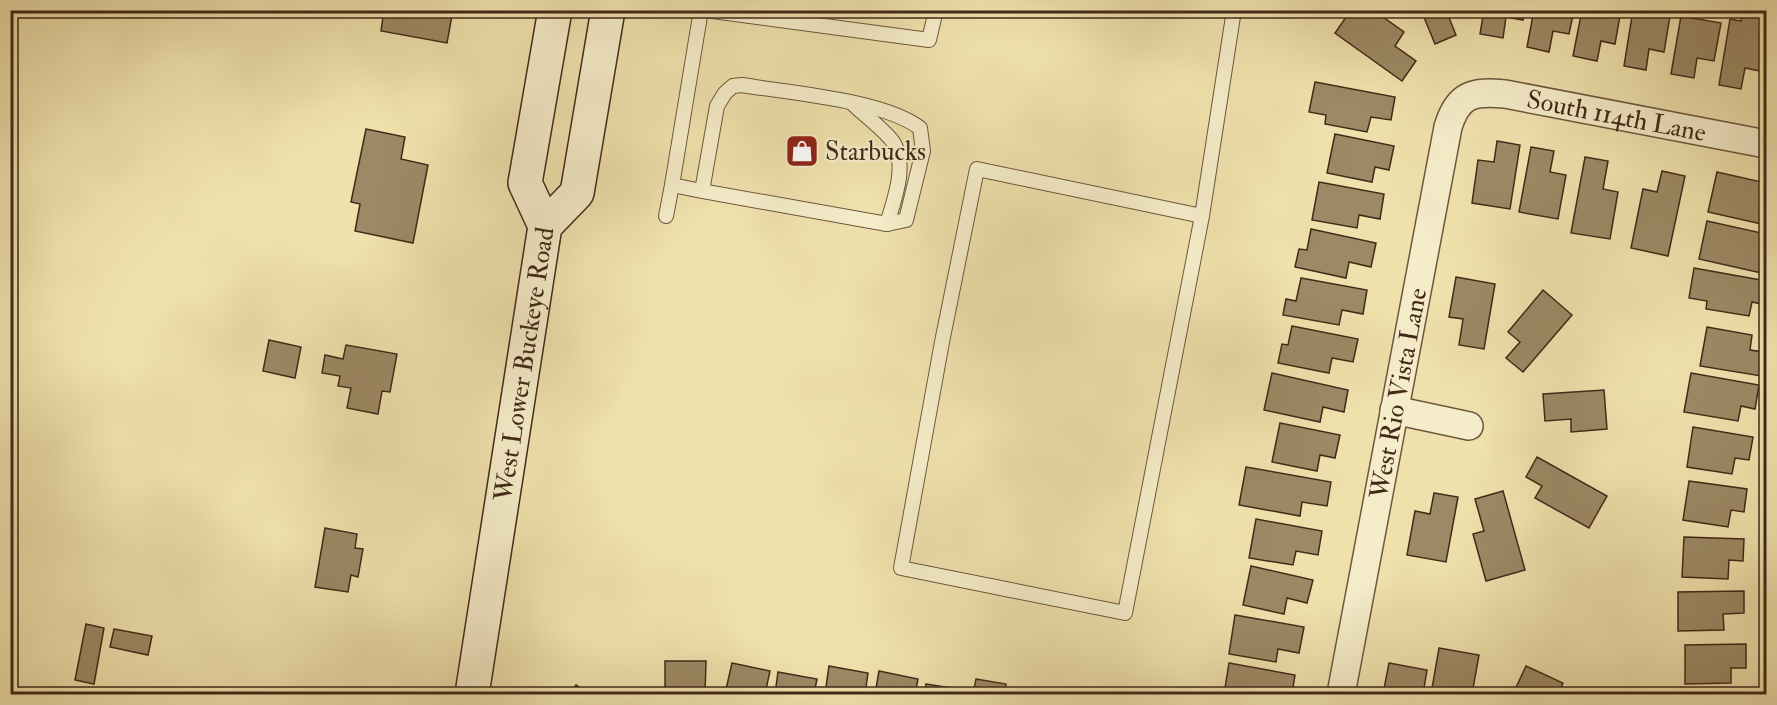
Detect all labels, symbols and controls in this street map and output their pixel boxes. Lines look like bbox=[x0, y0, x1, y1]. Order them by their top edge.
street label: South 114th Lane bbox=[1524, 84, 1709, 149]
shop icon: Starbucks bbox=[784, 133, 820, 169]
place label: Starbucks bbox=[825, 136, 926, 168]
street label: West Lower Buckeye Road bbox=[487, 225, 562, 504]
street label: West Rio Vista Lane bbox=[1363, 285, 1434, 503]

